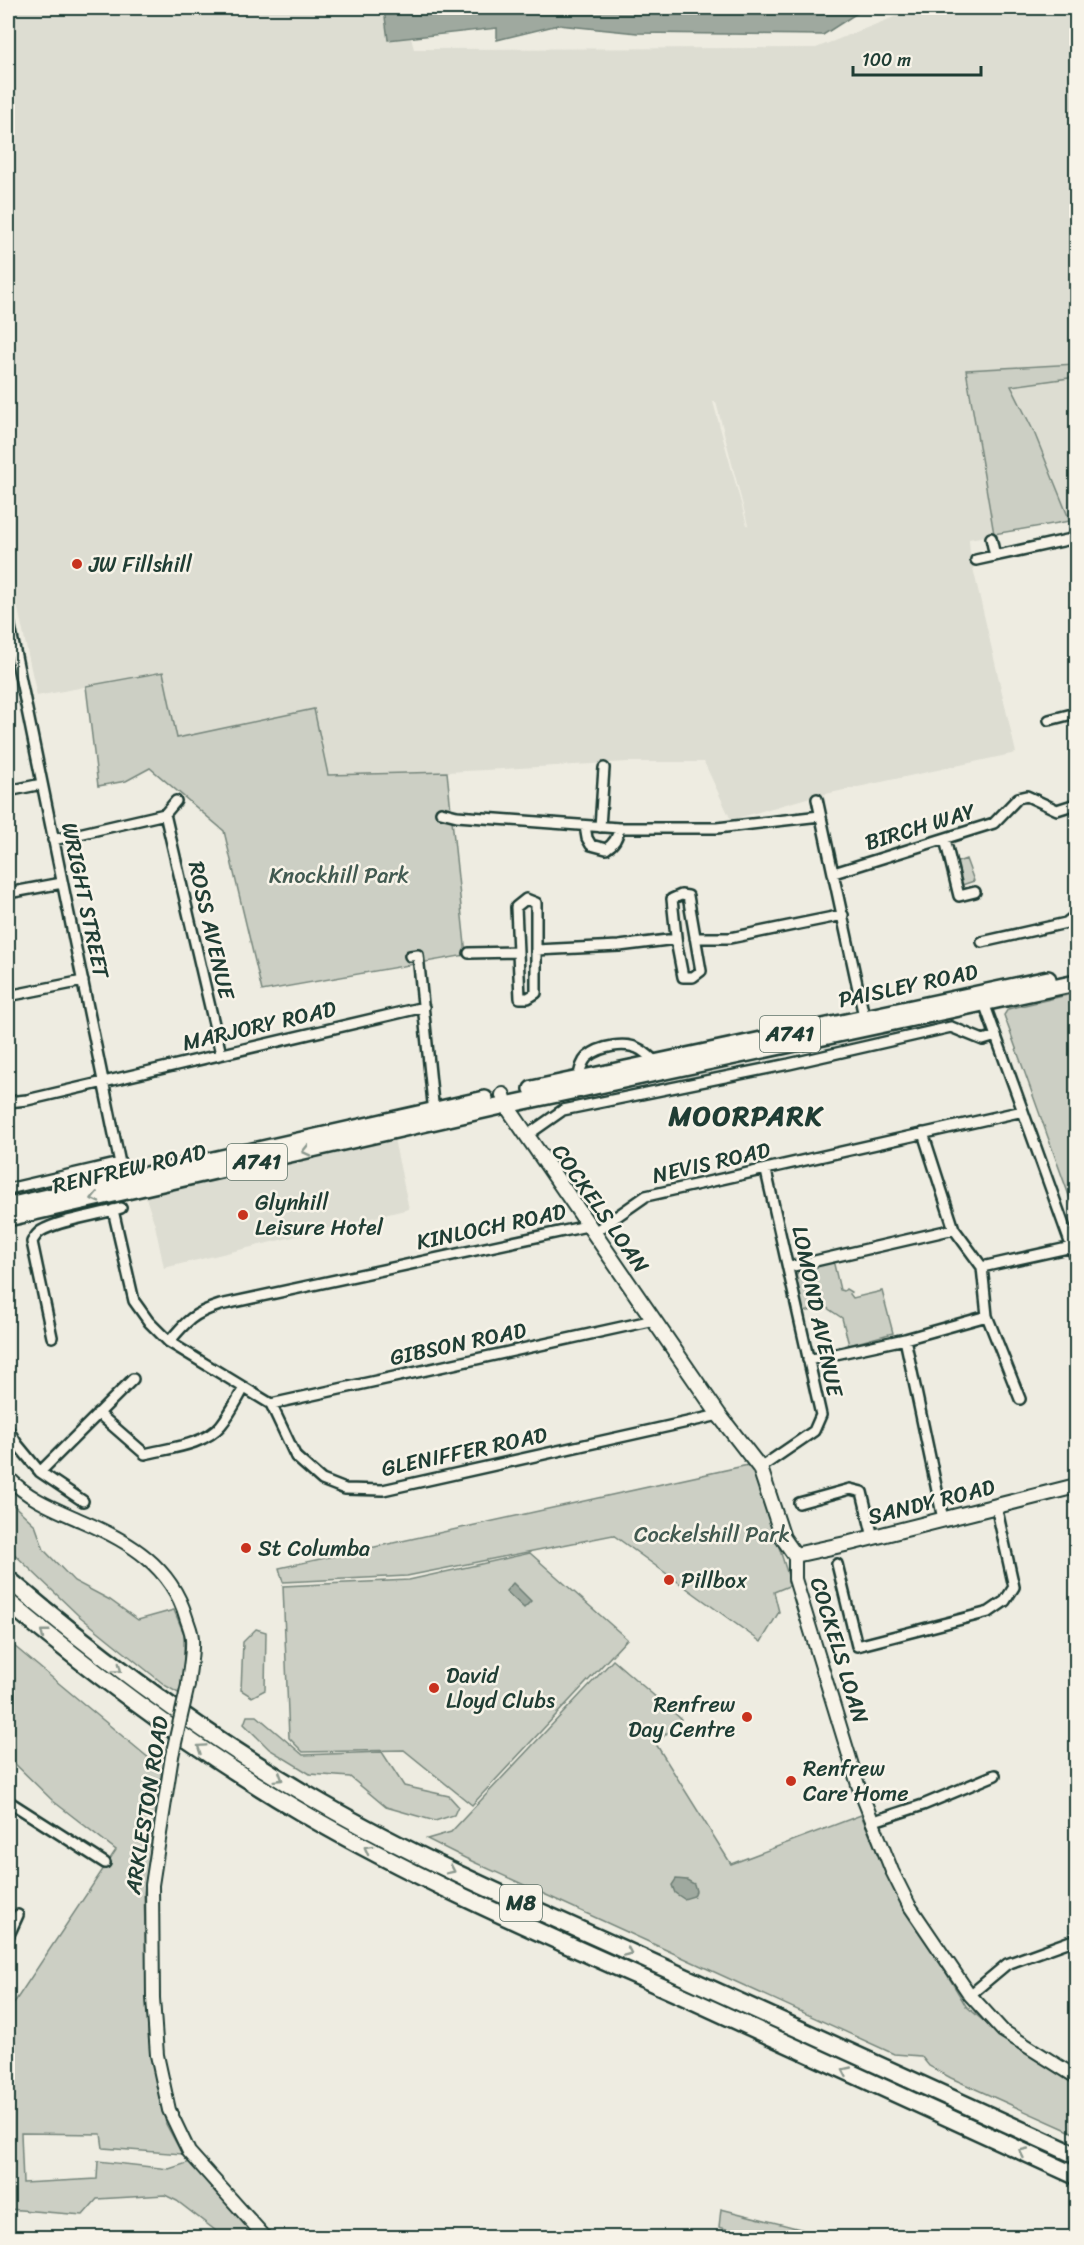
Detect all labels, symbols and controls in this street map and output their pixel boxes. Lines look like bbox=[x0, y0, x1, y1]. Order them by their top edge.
scale bar bbox=[853, 39, 980, 77]
text: 100 m bbox=[862, 44, 911, 76]
place label: JW Fillshill bbox=[88, 545, 193, 584]
marker: JW Fillshill bbox=[70, 557, 84, 571]
street label: BIRCH WAY bbox=[860, 791, 981, 862]
street label: WRIGHT STREET bbox=[50, 819, 121, 983]
park label: Knockhill Park bbox=[269, 856, 409, 895]
street label: ROSS AVENUE bbox=[177, 857, 247, 1005]
street label: PAISLEY ROAD bbox=[835, 952, 981, 1019]
street label: MARJORY ROAD bbox=[178, 989, 341, 1062]
road number: A741 bbox=[760, 1016, 820, 1052]
district label: MOORPARK bbox=[668, 1091, 824, 1140]
street label: NEVIS ROAD bbox=[648, 1130, 774, 1195]
street label: RENFREW ROAD bbox=[48, 1132, 211, 1205]
street label: COCKELS LOAN bbox=[541, 1135, 660, 1281]
road number: A741 bbox=[227, 1144, 287, 1180]
one-way arrow bbox=[301, 1144, 311, 1157]
place label: Glynhill Leisure Hotel bbox=[255, 1183, 384, 1247]
one-way arrow bbox=[90, 1191, 100, 1204]
street label: KINLOCH ROAD bbox=[413, 1191, 570, 1261]
marker: Glynhill Leisure Hotel bbox=[236, 1208, 250, 1222]
street label: LOMOND AVENUE bbox=[780, 1222, 855, 1402]
street label: GIBSON ROAD bbox=[386, 1310, 530, 1377]
street label: GLENIFFER ROAD bbox=[378, 1415, 551, 1488]
street label: SANDY ROAD bbox=[863, 1467, 999, 1536]
park label: Cockelshill Park bbox=[634, 1515, 790, 1554]
place label: St Columba bbox=[258, 1529, 370, 1568]
marker: St Columba bbox=[239, 1541, 253, 1555]
place label: Pillbox bbox=[681, 1561, 748, 1600]
street label: COCKELS LOAN bbox=[799, 1572, 880, 1728]
marker: Pillbox bbox=[662, 1573, 676, 1587]
one-way arrow bbox=[40, 1629, 51, 1640]
place label: David Lloyd Clubs bbox=[446, 1656, 555, 1720]
one-way arrow bbox=[111, 1661, 122, 1672]
marker: David Lloyd Clubs bbox=[427, 1681, 441, 1695]
place label: Renfrew Day Centre bbox=[628, 1685, 736, 1749]
marker: Renfrew Day Centre bbox=[740, 1710, 754, 1724]
street label: ARKLESTON ROAD bbox=[113, 1713, 180, 1898]
one-way arrow bbox=[197, 1744, 207, 1756]
place label: Renfrew Care Home bbox=[803, 1749, 909, 1813]
one-way arrow bbox=[273, 1771, 283, 1783]
marker: Renfrew Care Home bbox=[784, 1774, 798, 1788]
one-way arrow bbox=[364, 1845, 374, 1856]
one-way arrow bbox=[445, 1863, 456, 1875]
road number: M8 bbox=[500, 1885, 542, 1921]
one-way arrow bbox=[622, 1944, 633, 1956]
one-way arrow bbox=[841, 2066, 852, 2078]
one-way arrow bbox=[1019, 2147, 1030, 2159]

